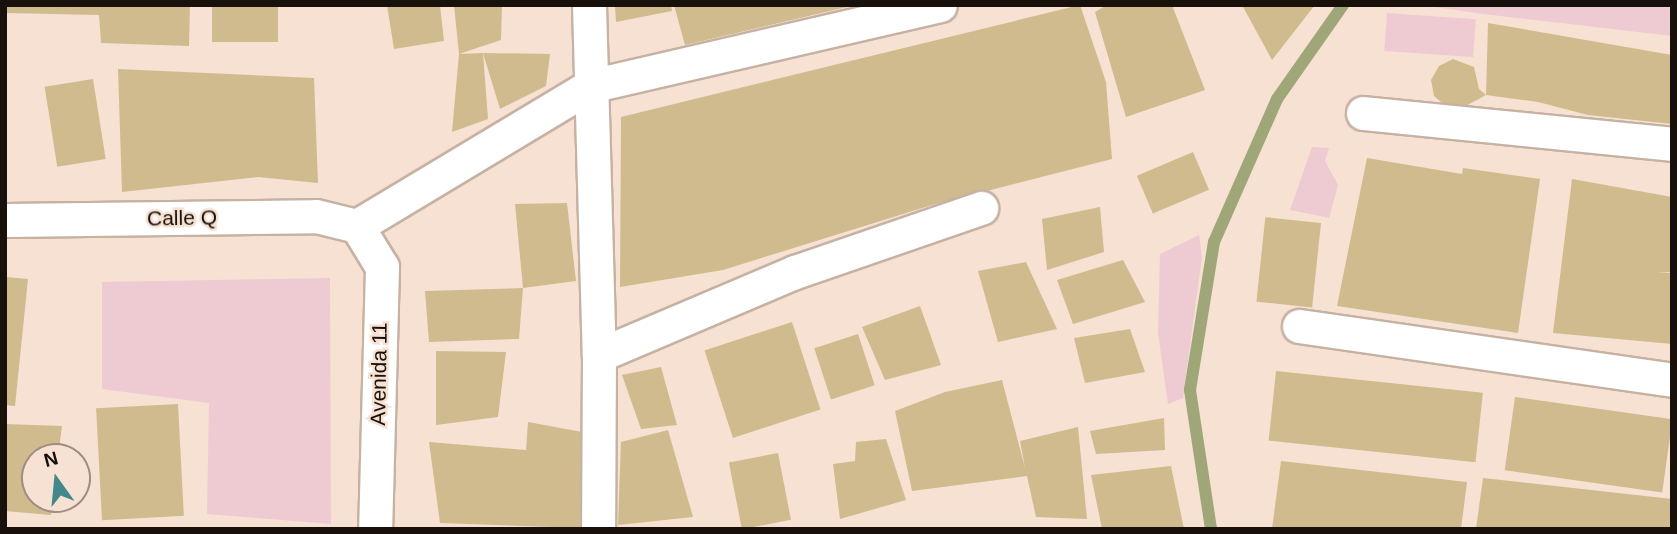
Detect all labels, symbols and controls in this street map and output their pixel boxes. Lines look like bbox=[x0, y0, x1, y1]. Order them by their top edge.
street label: Calle Q bbox=[147, 205, 217, 231]
street label: Avenida 11 bbox=[366, 322, 392, 426]
north arrow bbox=[21, 443, 91, 513]
text: N bbox=[42, 447, 60, 471]

